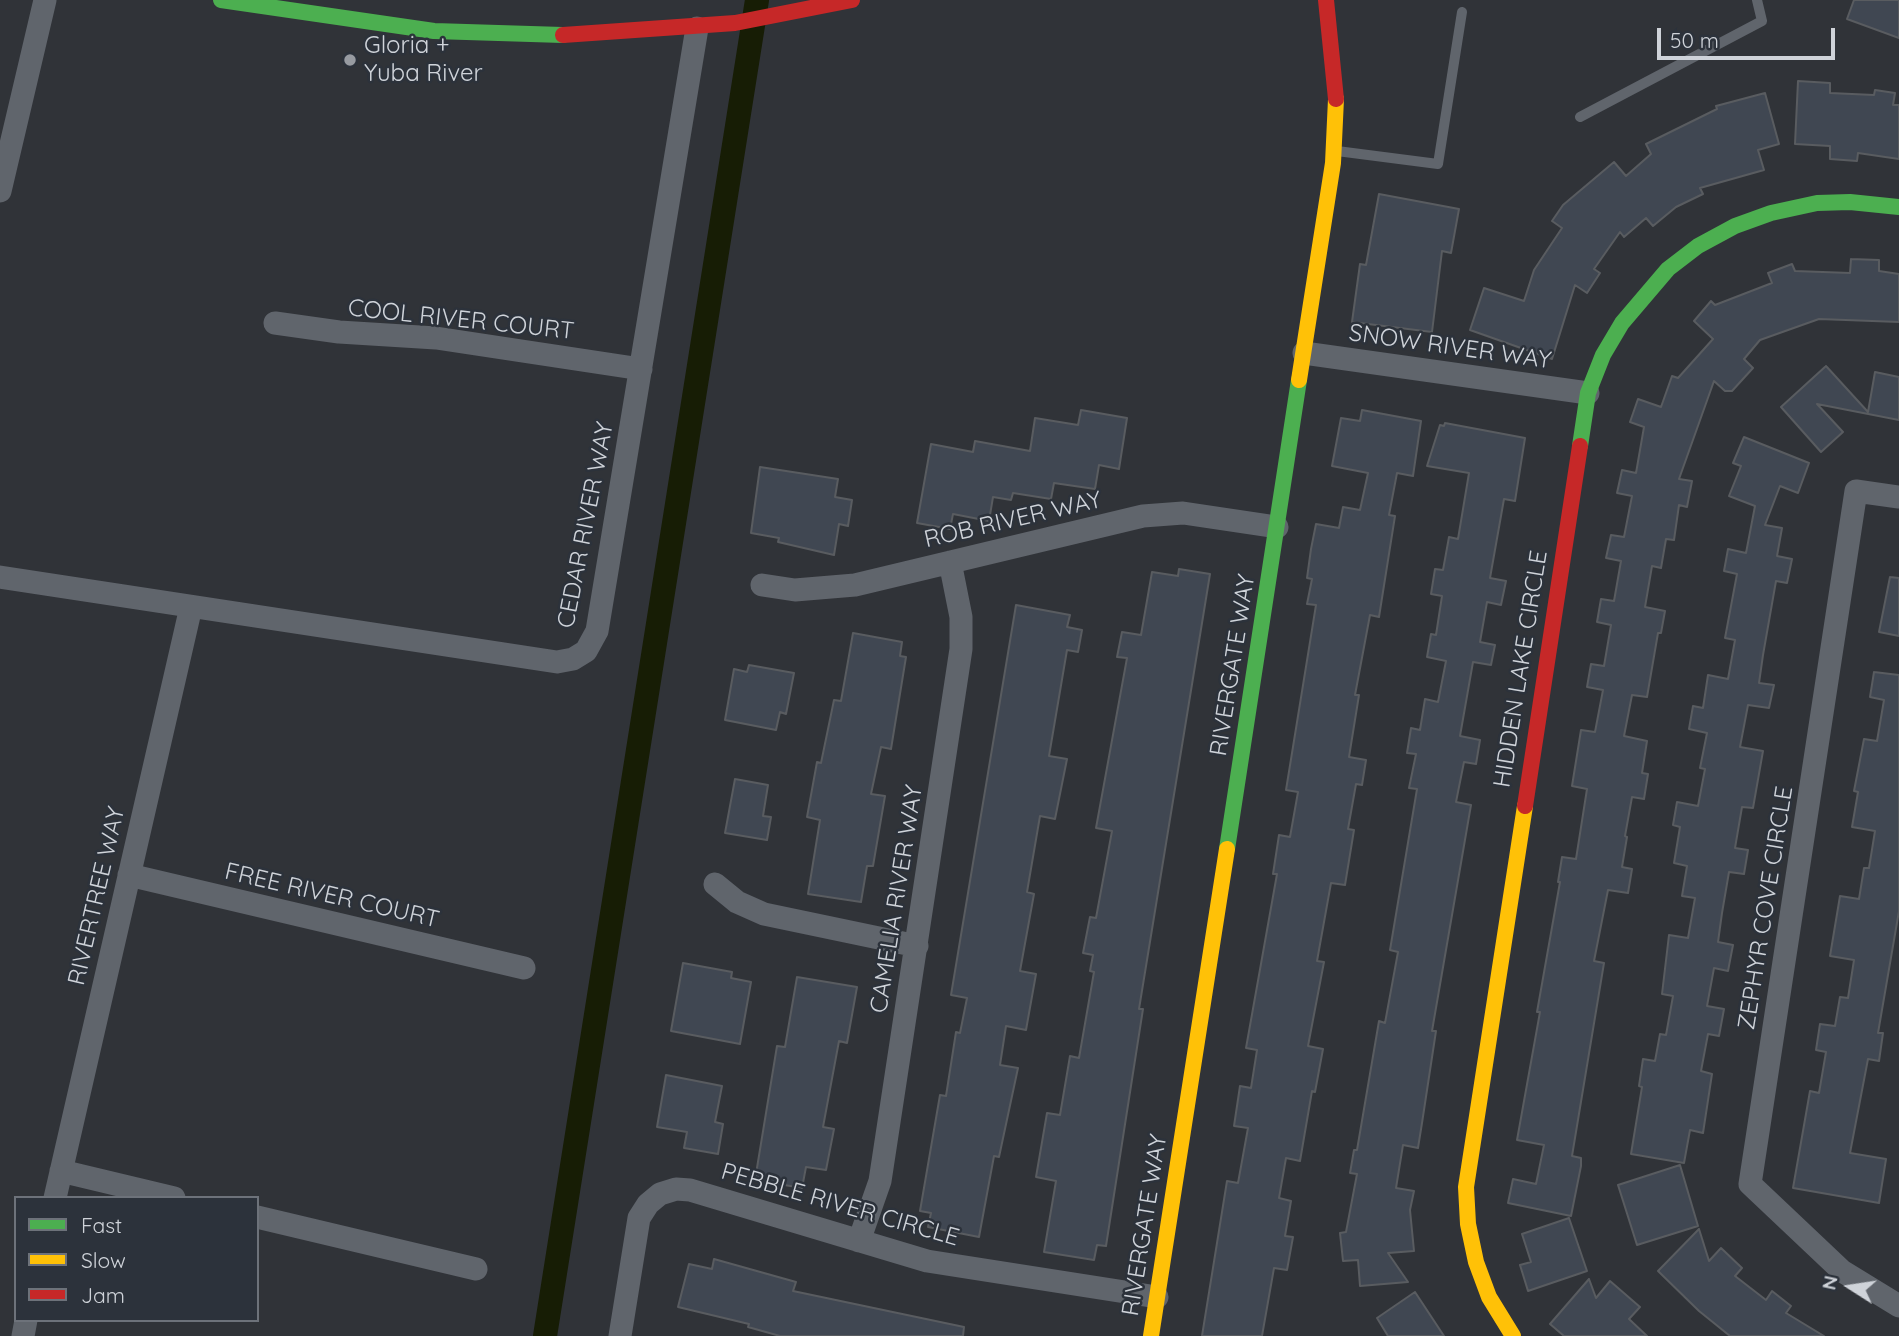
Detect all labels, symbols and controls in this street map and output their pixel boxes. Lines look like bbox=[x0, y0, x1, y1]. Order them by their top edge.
scale bar bbox=[1661, 14, 1840, 58]
text: 50 m bbox=[1670, 27, 1719, 53]
place label: Gloria + Yuba River bbox=[364, 32, 483, 88]
marker: Gloria + Yuba River bbox=[342, 52, 358, 68]
street label: COOL RIVER COURT bbox=[346, 294, 576, 346]
street label: SNOW RIVER WAY bbox=[1347, 319, 1553, 375]
street label: CEDAR RIVER WAY bbox=[552, 419, 620, 631]
street label: ROB RIVER WAY bbox=[921, 486, 1105, 554]
street label: HIDDEN LAKE CIRCLE bbox=[1488, 548, 1554, 790]
street label: RIVERGATE WAY bbox=[1204, 572, 1262, 758]
street label: CAMELIA RIVER WAY bbox=[865, 783, 929, 1015]
street label: ZEPHYR COVE CIRCLE bbox=[1733, 784, 1799, 1032]
street label: RIVERTREE WAY bbox=[62, 804, 132, 988]
street label: FREE RIVER COURT bbox=[222, 857, 442, 935]
street label: RIVERGATE WAY bbox=[1116, 1132, 1174, 1318]
street label: PEBBLE RIVER CIRCLE bbox=[718, 1157, 962, 1253]
legend bbox=[14, 1196, 259, 1322]
text: Fast bbox=[81, 1212, 122, 1238]
text: Slow bbox=[81, 1247, 126, 1273]
north arrow bbox=[1815, 1252, 1885, 1322]
text: N bbox=[1816, 1273, 1843, 1292]
text: Jam bbox=[81, 1282, 125, 1308]

